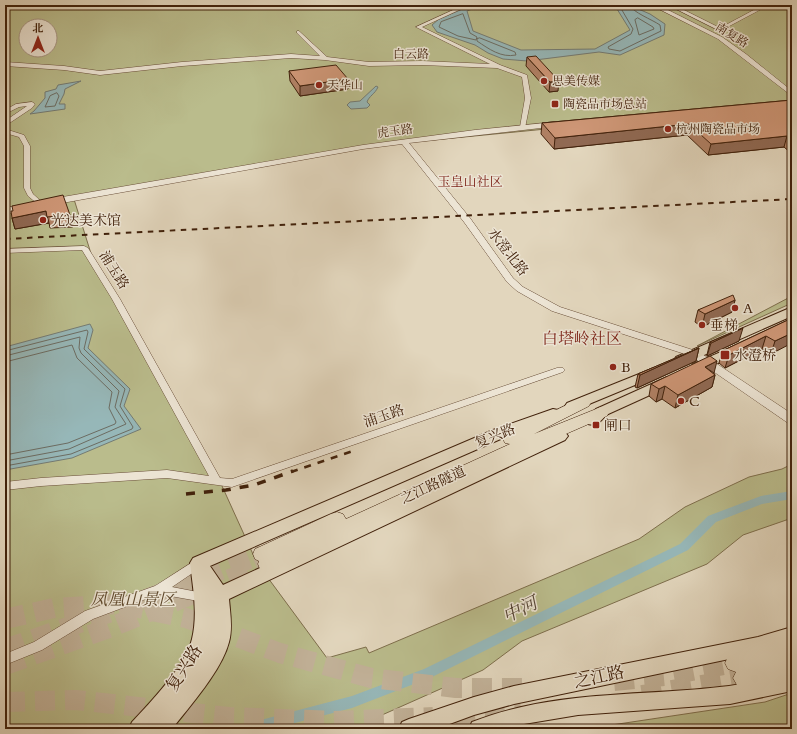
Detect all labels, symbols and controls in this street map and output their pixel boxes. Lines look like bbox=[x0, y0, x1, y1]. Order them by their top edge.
north arrow bbox=[18, 18, 58, 58]
street label: 南复路 bbox=[712, 19, 752, 51]
text: 北 bbox=[33, 21, 44, 36]
street label: 白云路 bbox=[393, 46, 429, 62]
place label: 思美传媒 bbox=[552, 73, 600, 89]
marker: 思美传媒 bbox=[539, 76, 549, 86]
place label: 天华山 bbox=[327, 77, 363, 93]
marker: 天华山 bbox=[314, 80, 324, 90]
place label: 陶瓷品市场总站 bbox=[563, 96, 647, 112]
marker: 陶瓷品市场总站 bbox=[550, 99, 560, 109]
street label: 虎玉路 bbox=[376, 121, 414, 141]
place label: 杭州陶瓷品市场 bbox=[676, 121, 760, 137]
marker: 杭州陶瓷品市场 bbox=[663, 124, 673, 134]
district label: 玉皇山社区 bbox=[437, 173, 503, 191]
place label: 光达美术馆 bbox=[51, 211, 121, 230]
marker: 光达美术馆 bbox=[38, 215, 48, 225]
street label: 水澄北路 bbox=[483, 224, 533, 280]
street label: 浦玉路 bbox=[95, 247, 133, 293]
place label: A bbox=[743, 299, 753, 318]
marker: A bbox=[730, 303, 740, 313]
place label: 垂梯 bbox=[710, 316, 738, 335]
marker: 垂梯 bbox=[697, 320, 707, 330]
district label: 白塔岭社区 bbox=[542, 328, 622, 350]
place label: 水澄桥 bbox=[734, 346, 776, 365]
marker: 水澄桥 bbox=[719, 349, 731, 361]
place label: B bbox=[621, 358, 631, 377]
marker: B bbox=[608, 362, 618, 372]
place label: C bbox=[689, 392, 700, 411]
marker: C bbox=[676, 396, 686, 406]
street label: 浦玉路 bbox=[361, 400, 407, 432]
place label: 闸口 bbox=[604, 416, 632, 435]
street label: 复兴路 bbox=[472, 419, 518, 453]
marker: 闸口 bbox=[591, 420, 601, 430]
street label: 之江路隧道 bbox=[397, 462, 469, 508]
park label: 凤凰山景区 bbox=[91, 588, 177, 611]
water label: 中河 bbox=[498, 590, 544, 629]
street label: 复兴路 bbox=[160, 640, 208, 696]
street label: 之江路 bbox=[572, 660, 626, 694]

